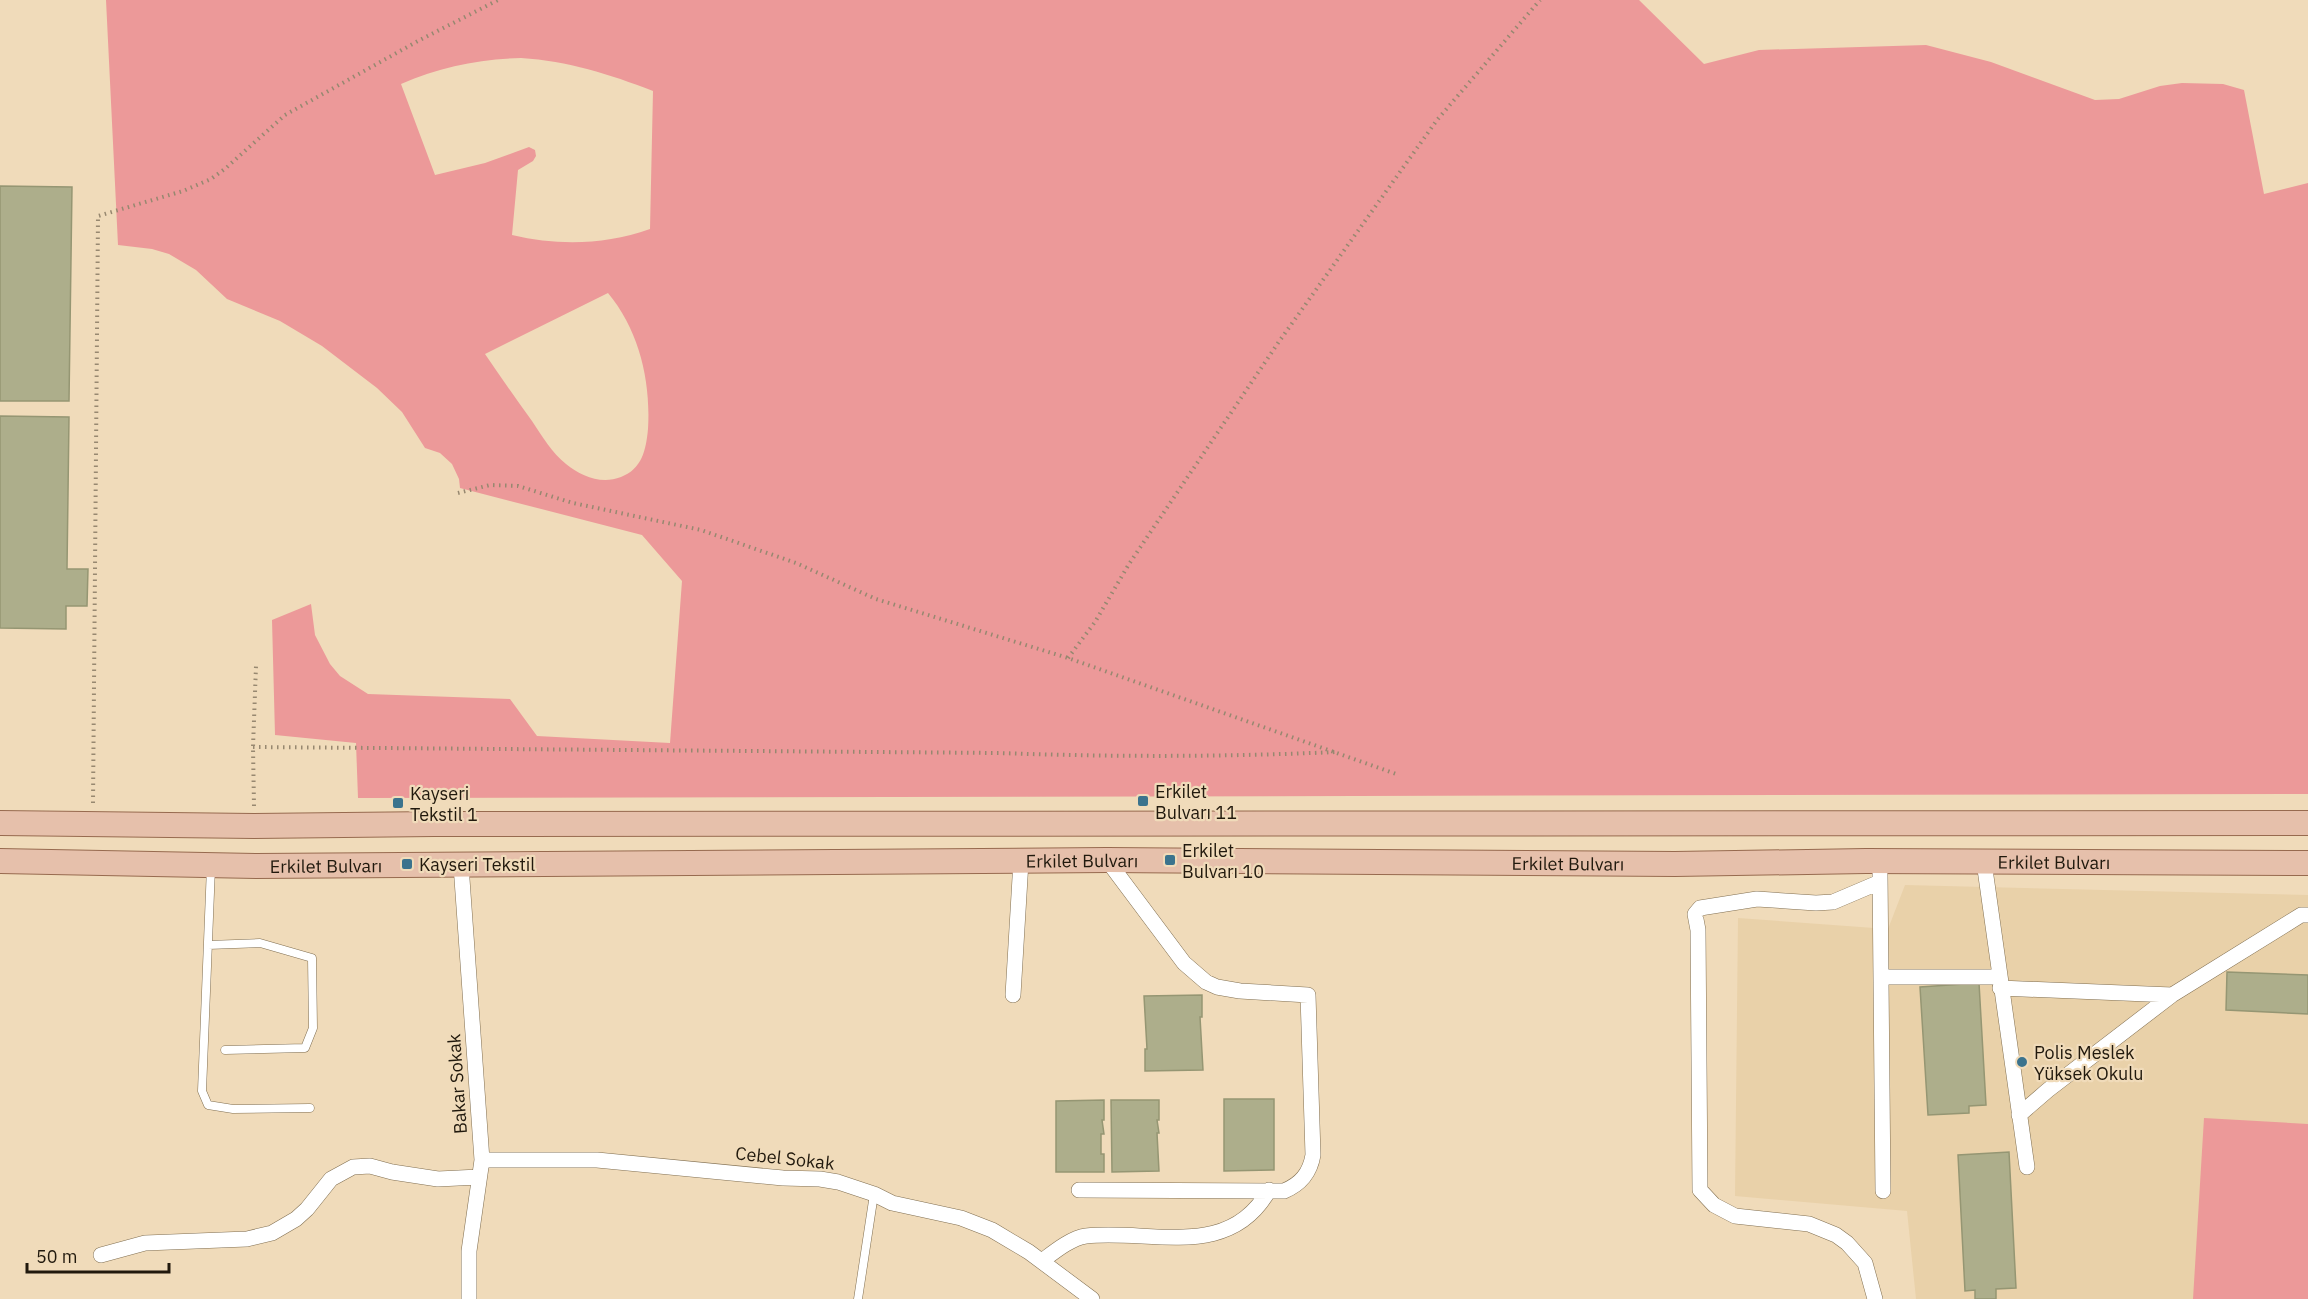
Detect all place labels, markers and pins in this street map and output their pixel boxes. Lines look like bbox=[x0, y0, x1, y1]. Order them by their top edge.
place label: Erkilet Bulvarı 11 bbox=[1155, 780, 1237, 824]
place label: Kayseri Tekstil 1 bbox=[410, 782, 478, 826]
marker: Erkilet Bulvarı 11 bbox=[1136, 794, 1150, 808]
marker: Kayseri Tekstil 1 bbox=[391, 796, 405, 810]
place label: Erkilet Bulvarı 10 bbox=[1182, 839, 1264, 883]
place label: Kayseri Tekstil bbox=[419, 853, 535, 876]
marker: Erkilet Bulvarı 10 bbox=[1163, 853, 1177, 867]
marker: Kayseri Tekstil bbox=[400, 857, 414, 871]
place label: Polis Meslek Yüksek Okulu bbox=[2034, 1041, 2143, 1085]
marker: Polis Meslek Yüksek Okulu bbox=[2015, 1055, 2029, 1069]

